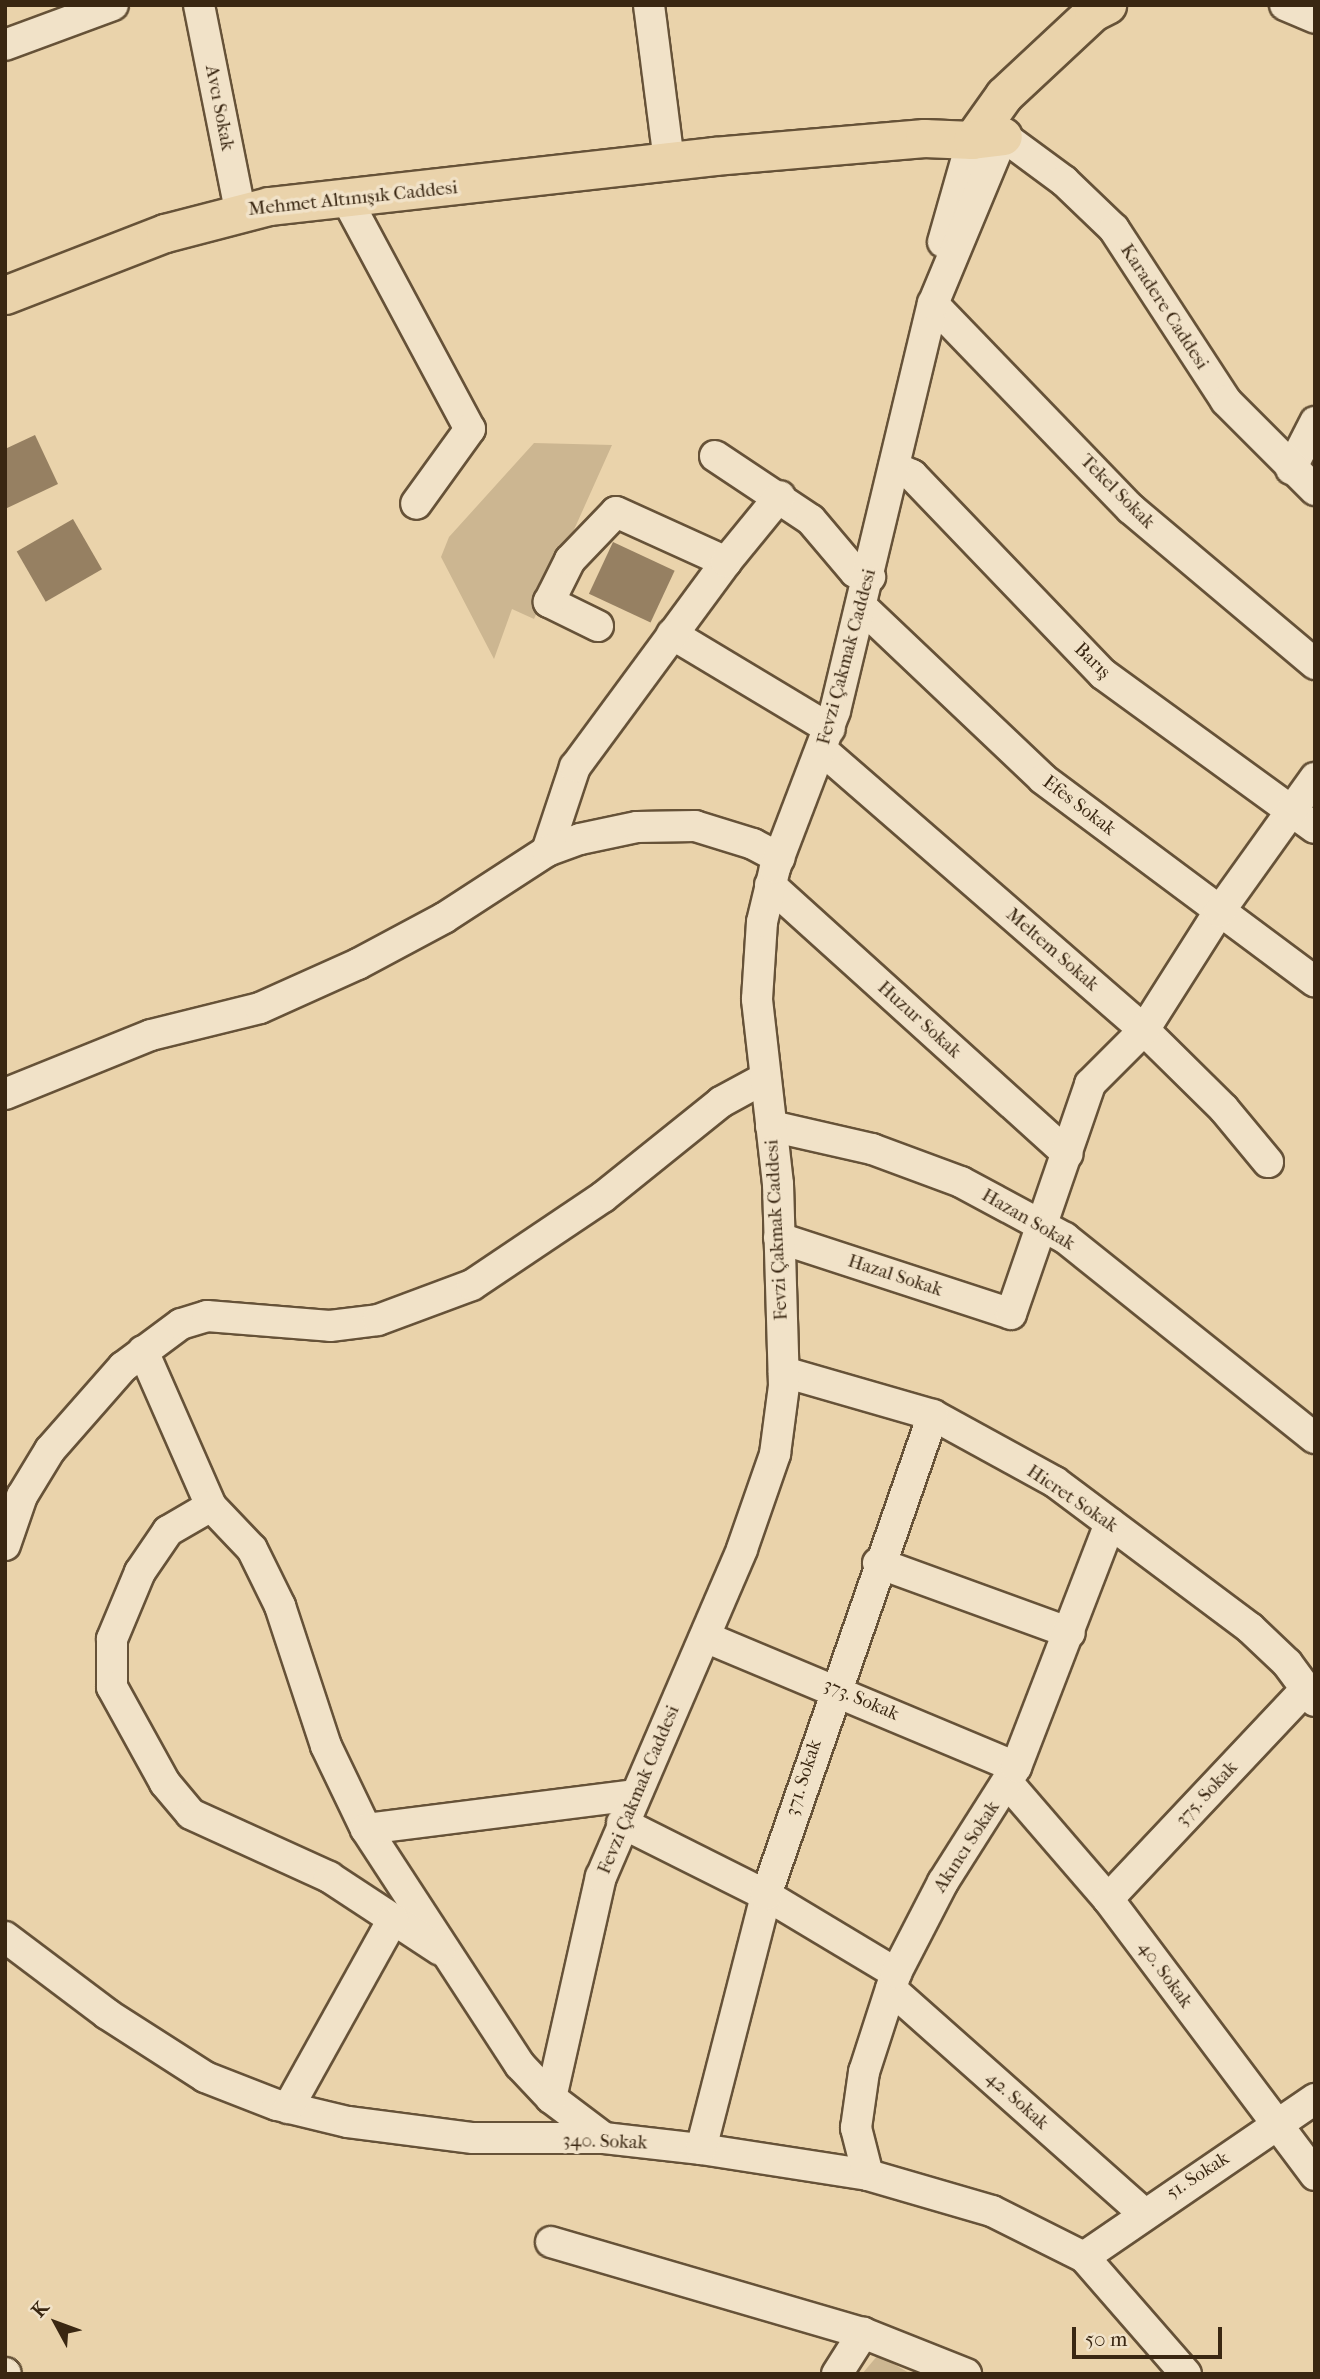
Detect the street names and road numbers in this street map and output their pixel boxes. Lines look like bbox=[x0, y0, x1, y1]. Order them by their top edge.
street label: Avcı Sokak bbox=[200, 63, 238, 153]
street label: Mehmet Altınışık Caddesi bbox=[247, 177, 459, 221]
street label: Karadere Caddesi bbox=[1115, 240, 1213, 374]
street label: Tekel Sokak bbox=[1075, 450, 1159, 534]
street label: Fevzi Çakmak Caddesi bbox=[813, 567, 881, 747]
street label: Barış bbox=[1069, 638, 1115, 684]
street label: Efes Sokak bbox=[1038, 771, 1120, 841]
street label: Meltem Sokak bbox=[1001, 904, 1103, 996]
street label: Huzur Sokak bbox=[873, 977, 965, 1063]
street label: Fevzi Çakmak Caddesi bbox=[761, 1139, 793, 1321]
street label: Hazan Sokak bbox=[977, 1184, 1079, 1256]
street label: Hazal Sokak bbox=[845, 1250, 945, 1302]
street label: Hicret Sokak bbox=[1022, 1460, 1122, 1538]
street label: 373. Sokak bbox=[820, 1674, 902, 1726]
street label: Fevzi Çakmak Caddesi bbox=[593, 1702, 685, 1878]
street label: 371. Sokak bbox=[781, 1737, 827, 1819]
street label: 375. Sokak bbox=[1171, 1757, 1243, 1831]
street label: Akıncı Sokak bbox=[929, 1797, 1005, 1897]
street label: 40. Sokak bbox=[1133, 1937, 1197, 2013]
street label: 42. Sokak bbox=[981, 2067, 1053, 2135]
street label: 340. Sokak bbox=[562, 2129, 648, 2155]
street label: 51. Sokak bbox=[1162, 2147, 1234, 2205]

